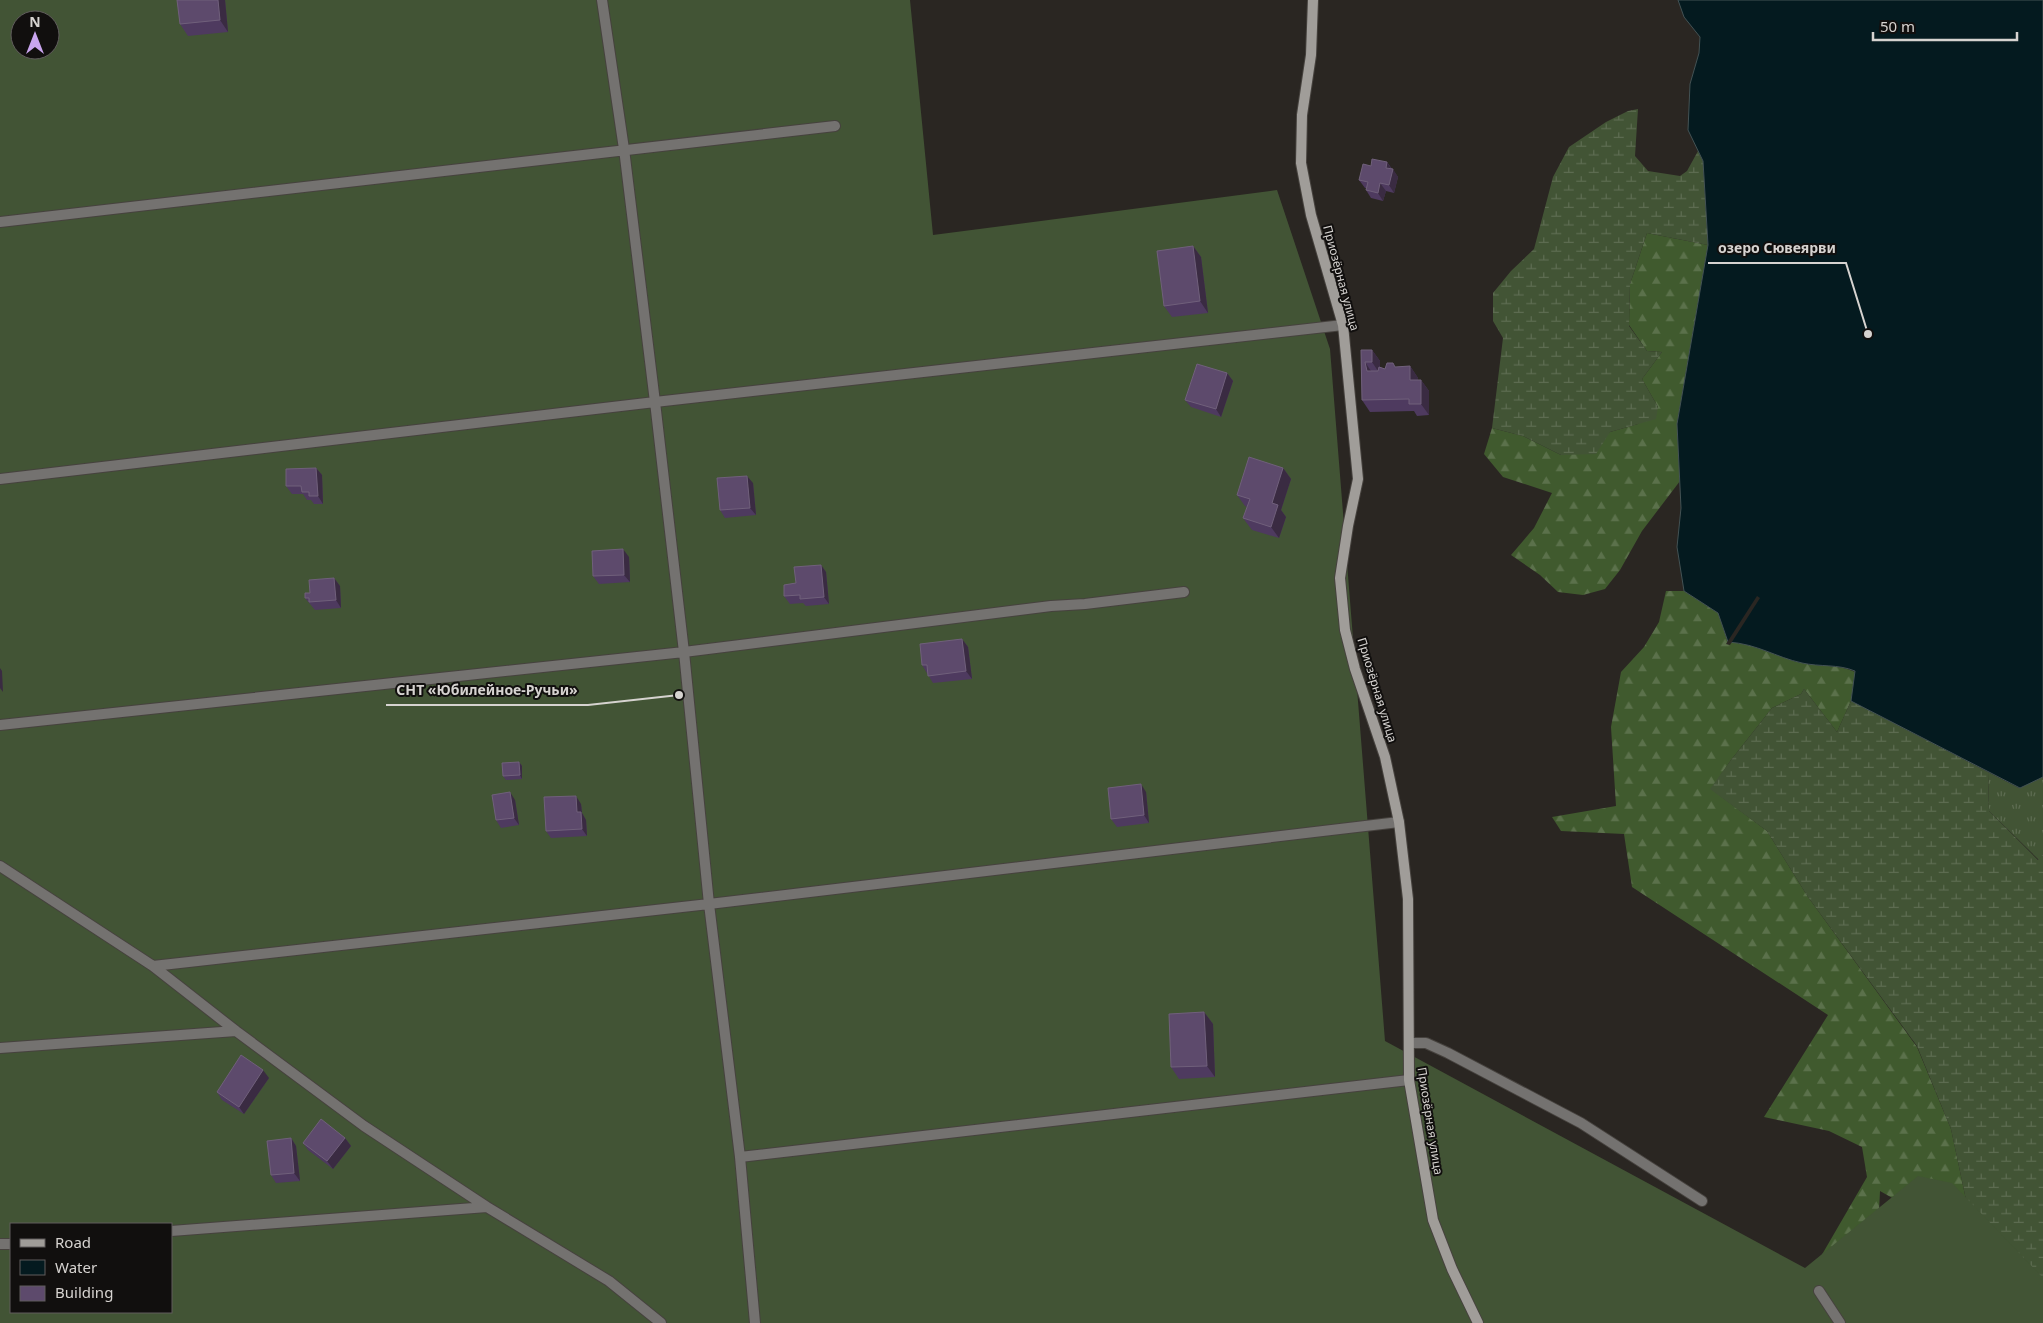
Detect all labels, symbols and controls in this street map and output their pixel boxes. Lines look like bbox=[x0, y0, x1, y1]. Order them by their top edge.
north arrow bbox=[10, 10, 60, 60]
scale bar bbox=[1873, 10, 2017, 42]
text: N bbox=[29, 12, 41, 31]
text: 50 m bbox=[1880, 16, 1915, 36]
street label: Приозёрная улица bbox=[1319, 223, 1364, 332]
callout: озеро Сювеярви bbox=[1708, 234, 1846, 263]
text: озеро Сювеярви bbox=[1718, 238, 1836, 257]
street label: Приозёрная улица bbox=[1353, 635, 1401, 744]
callout: СНТ «Юбилейное-Ручьи» bbox=[386, 676, 588, 705]
text: СНТ «Юбилейное-Ручьи» bbox=[396, 680, 578, 699]
street label: Приозёрная улица bbox=[1414, 1066, 1447, 1176]
legend bbox=[10, 1223, 172, 1313]
text: Road bbox=[55, 1232, 91, 1252]
text: Water bbox=[55, 1257, 97, 1277]
text: Building bbox=[55, 1282, 113, 1302]

